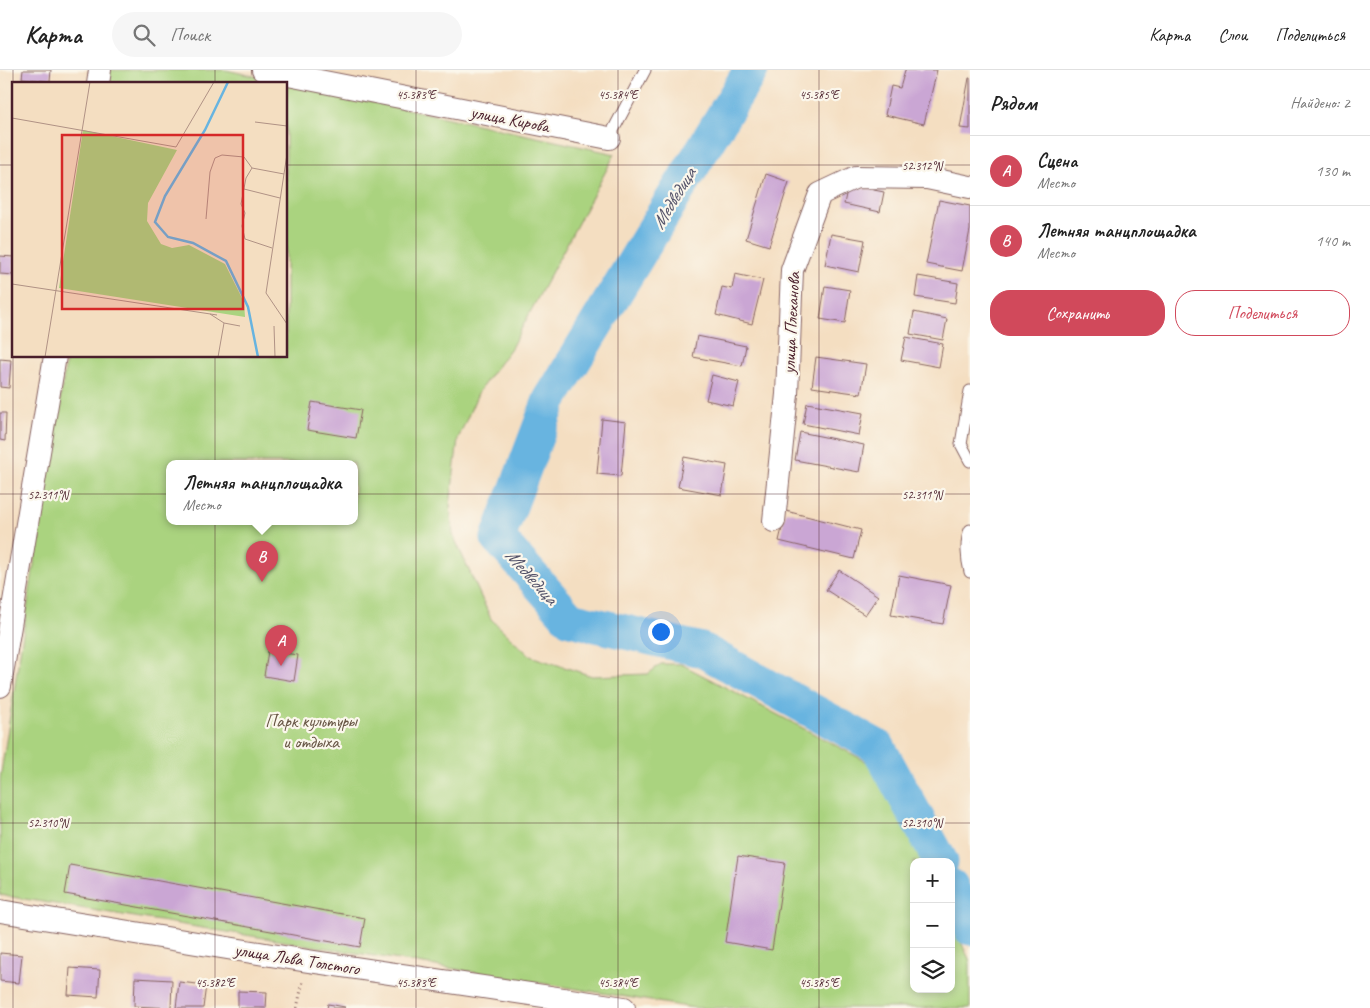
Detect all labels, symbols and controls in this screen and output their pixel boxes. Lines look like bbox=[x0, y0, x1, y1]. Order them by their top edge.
search box bbox=[112, 12, 462, 57]
text: Карта bbox=[25, 20, 82, 50]
icon: search bbox=[130, 21, 158, 49]
text: Поиск bbox=[170, 23, 210, 47]
text: Карта bbox=[1149, 24, 1190, 46]
text: Слои bbox=[1218, 24, 1247, 46]
text: Поделиться bbox=[1275, 24, 1345, 46]
inset map bbox=[12, 82, 288, 358]
text: 45.383°E bbox=[396, 87, 437, 103]
text: 45.384°E bbox=[598, 87, 639, 103]
text: 45.385°E bbox=[799, 87, 840, 103]
text: Рядом bbox=[990, 90, 1037, 116]
text: Найдено: 2 bbox=[1290, 93, 1350, 113]
street label: улица Кирова bbox=[468, 100, 553, 138]
text: Сцена bbox=[1037, 149, 1077, 173]
text: 52.312°N bbox=[902, 158, 944, 174]
text: A bbox=[1002, 161, 1010, 181]
text: 130 m bbox=[1316, 161, 1350, 181]
water label: Медведица bbox=[646, 162, 702, 233]
text: Место bbox=[1037, 173, 1075, 193]
text: Летняя танцплощадка bbox=[1037, 219, 1195, 243]
text: B bbox=[1002, 231, 1010, 251]
text: 140 m bbox=[1316, 231, 1350, 251]
text: Место bbox=[1037, 243, 1075, 263]
street label: улица Плеханова bbox=[777, 270, 805, 375]
button: Сохранить bbox=[990, 290, 1165, 336]
button: Поделиться bbox=[1175, 290, 1350, 336]
popup bbox=[166, 460, 358, 525]
text: Летняя танцплощадка bbox=[183, 471, 341, 495]
text: 52.311°N bbox=[28, 487, 70, 503]
text: 52.311°N bbox=[902, 487, 944, 503]
text: Место bbox=[183, 495, 221, 515]
pin: B bbox=[246, 541, 278, 582]
water label: Медведица bbox=[500, 544, 564, 611]
your location bbox=[648, 619, 674, 645]
pin: A bbox=[265, 625, 297, 666]
park label: Парк культуры и отдыха bbox=[265, 710, 358, 753]
text: 52.310°N bbox=[28, 815, 70, 831]
text: 52.310°N bbox=[902, 815, 944, 831]
map controls bbox=[910, 858, 955, 993]
button: + bbox=[910, 858, 955, 903]
button: − bbox=[910, 903, 955, 948]
street label: улица Льва Толстого bbox=[232, 938, 363, 980]
button: layers bbox=[910, 948, 955, 993]
text: 45.382°E bbox=[195, 975, 236, 991]
text: 45.383°E bbox=[396, 975, 437, 991]
text: 45.384°E bbox=[598, 975, 639, 991]
text: 45.385°E bbox=[799, 975, 840, 991]

